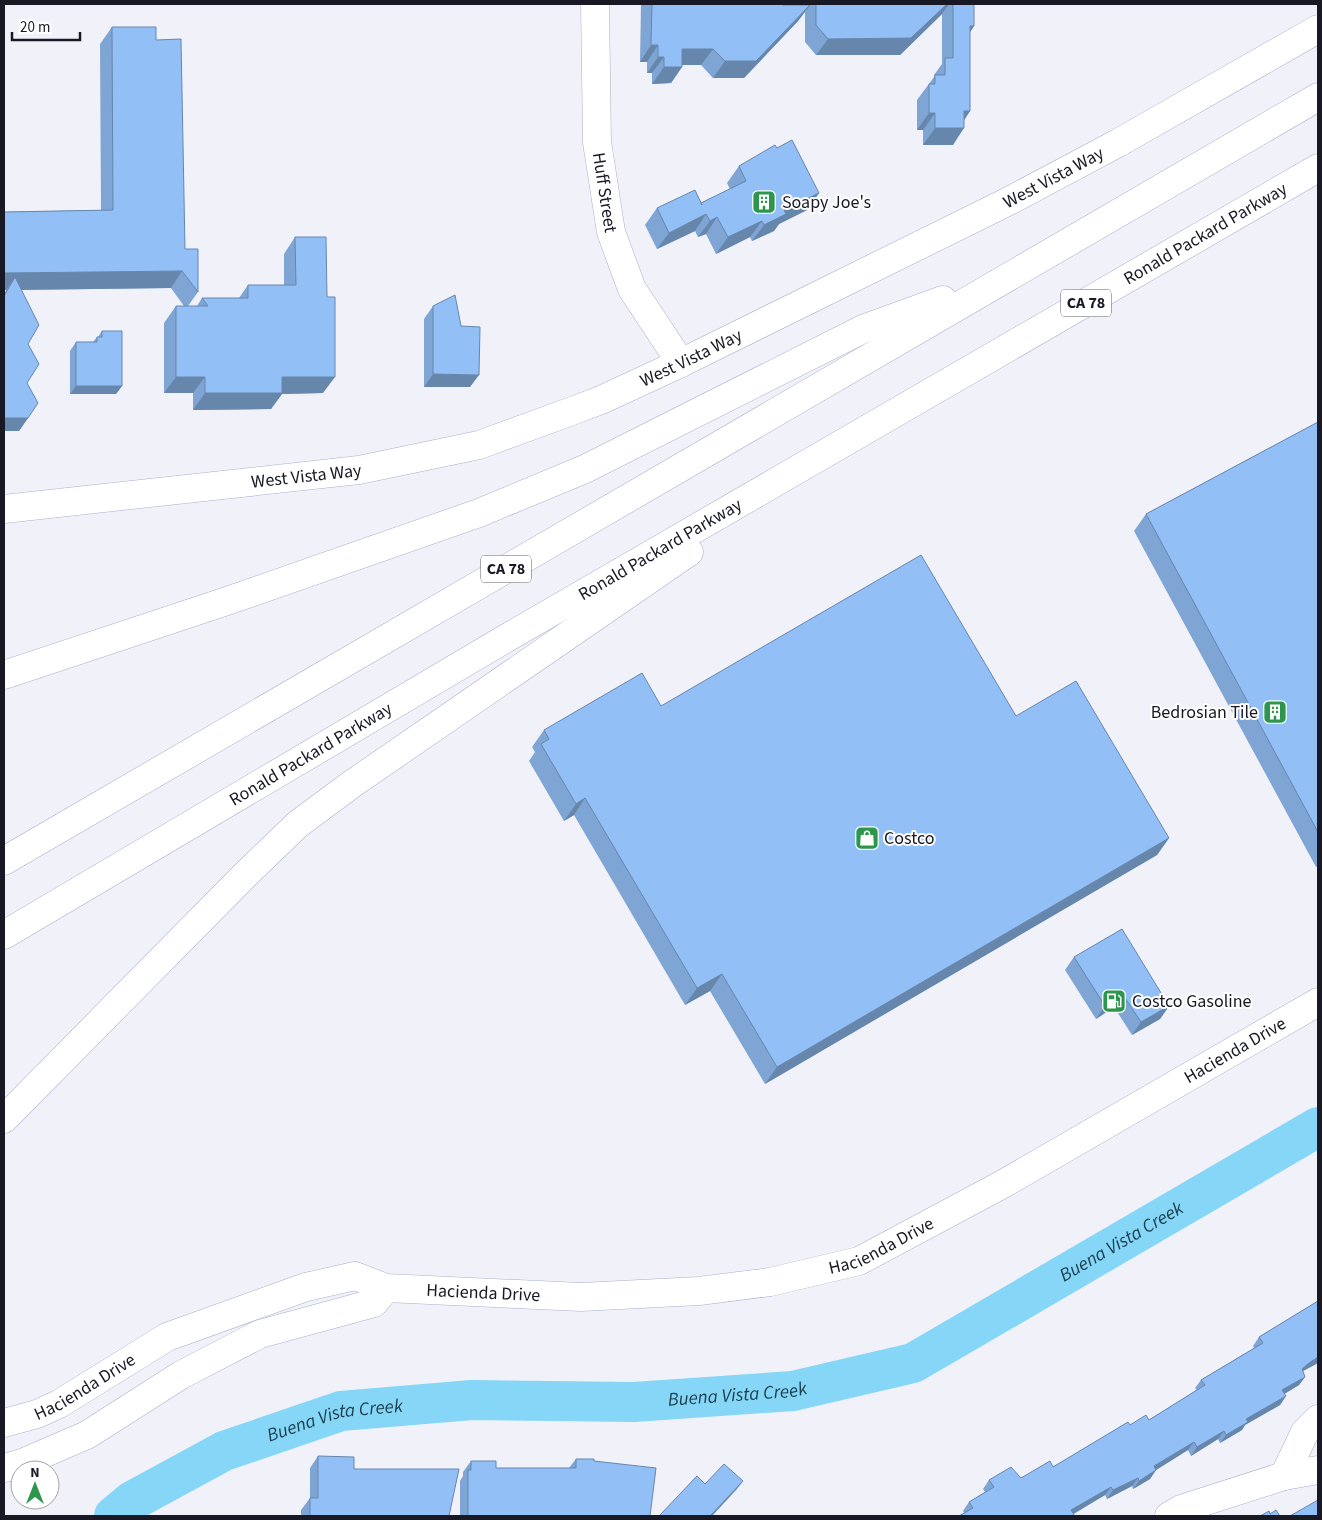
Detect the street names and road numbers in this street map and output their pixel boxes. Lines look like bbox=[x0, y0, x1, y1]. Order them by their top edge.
street label: West Vista Way bbox=[999, 140, 1109, 214]
street label: Huff Street bbox=[586, 151, 623, 234]
street label: Ronald Packard Parkway bbox=[1119, 176, 1292, 291]
road number: CA 78 bbox=[1061, 290, 1111, 316]
street label: West Vista Way bbox=[636, 322, 747, 393]
street label: West Vista Way bbox=[250, 457, 363, 494]
street label: Ronald Packard Parkway bbox=[574, 492, 747, 606]
road number: CA 78 bbox=[481, 556, 531, 582]
street label: Ronald Packard Parkway bbox=[224, 696, 397, 812]
street label: Hacienda Drive bbox=[1179, 1011, 1290, 1089]
street label: Hacienda Drive bbox=[826, 1211, 938, 1280]
street label: Hacienda Drive bbox=[426, 1277, 541, 1308]
street label: Hacienda Drive bbox=[30, 1347, 140, 1426]

